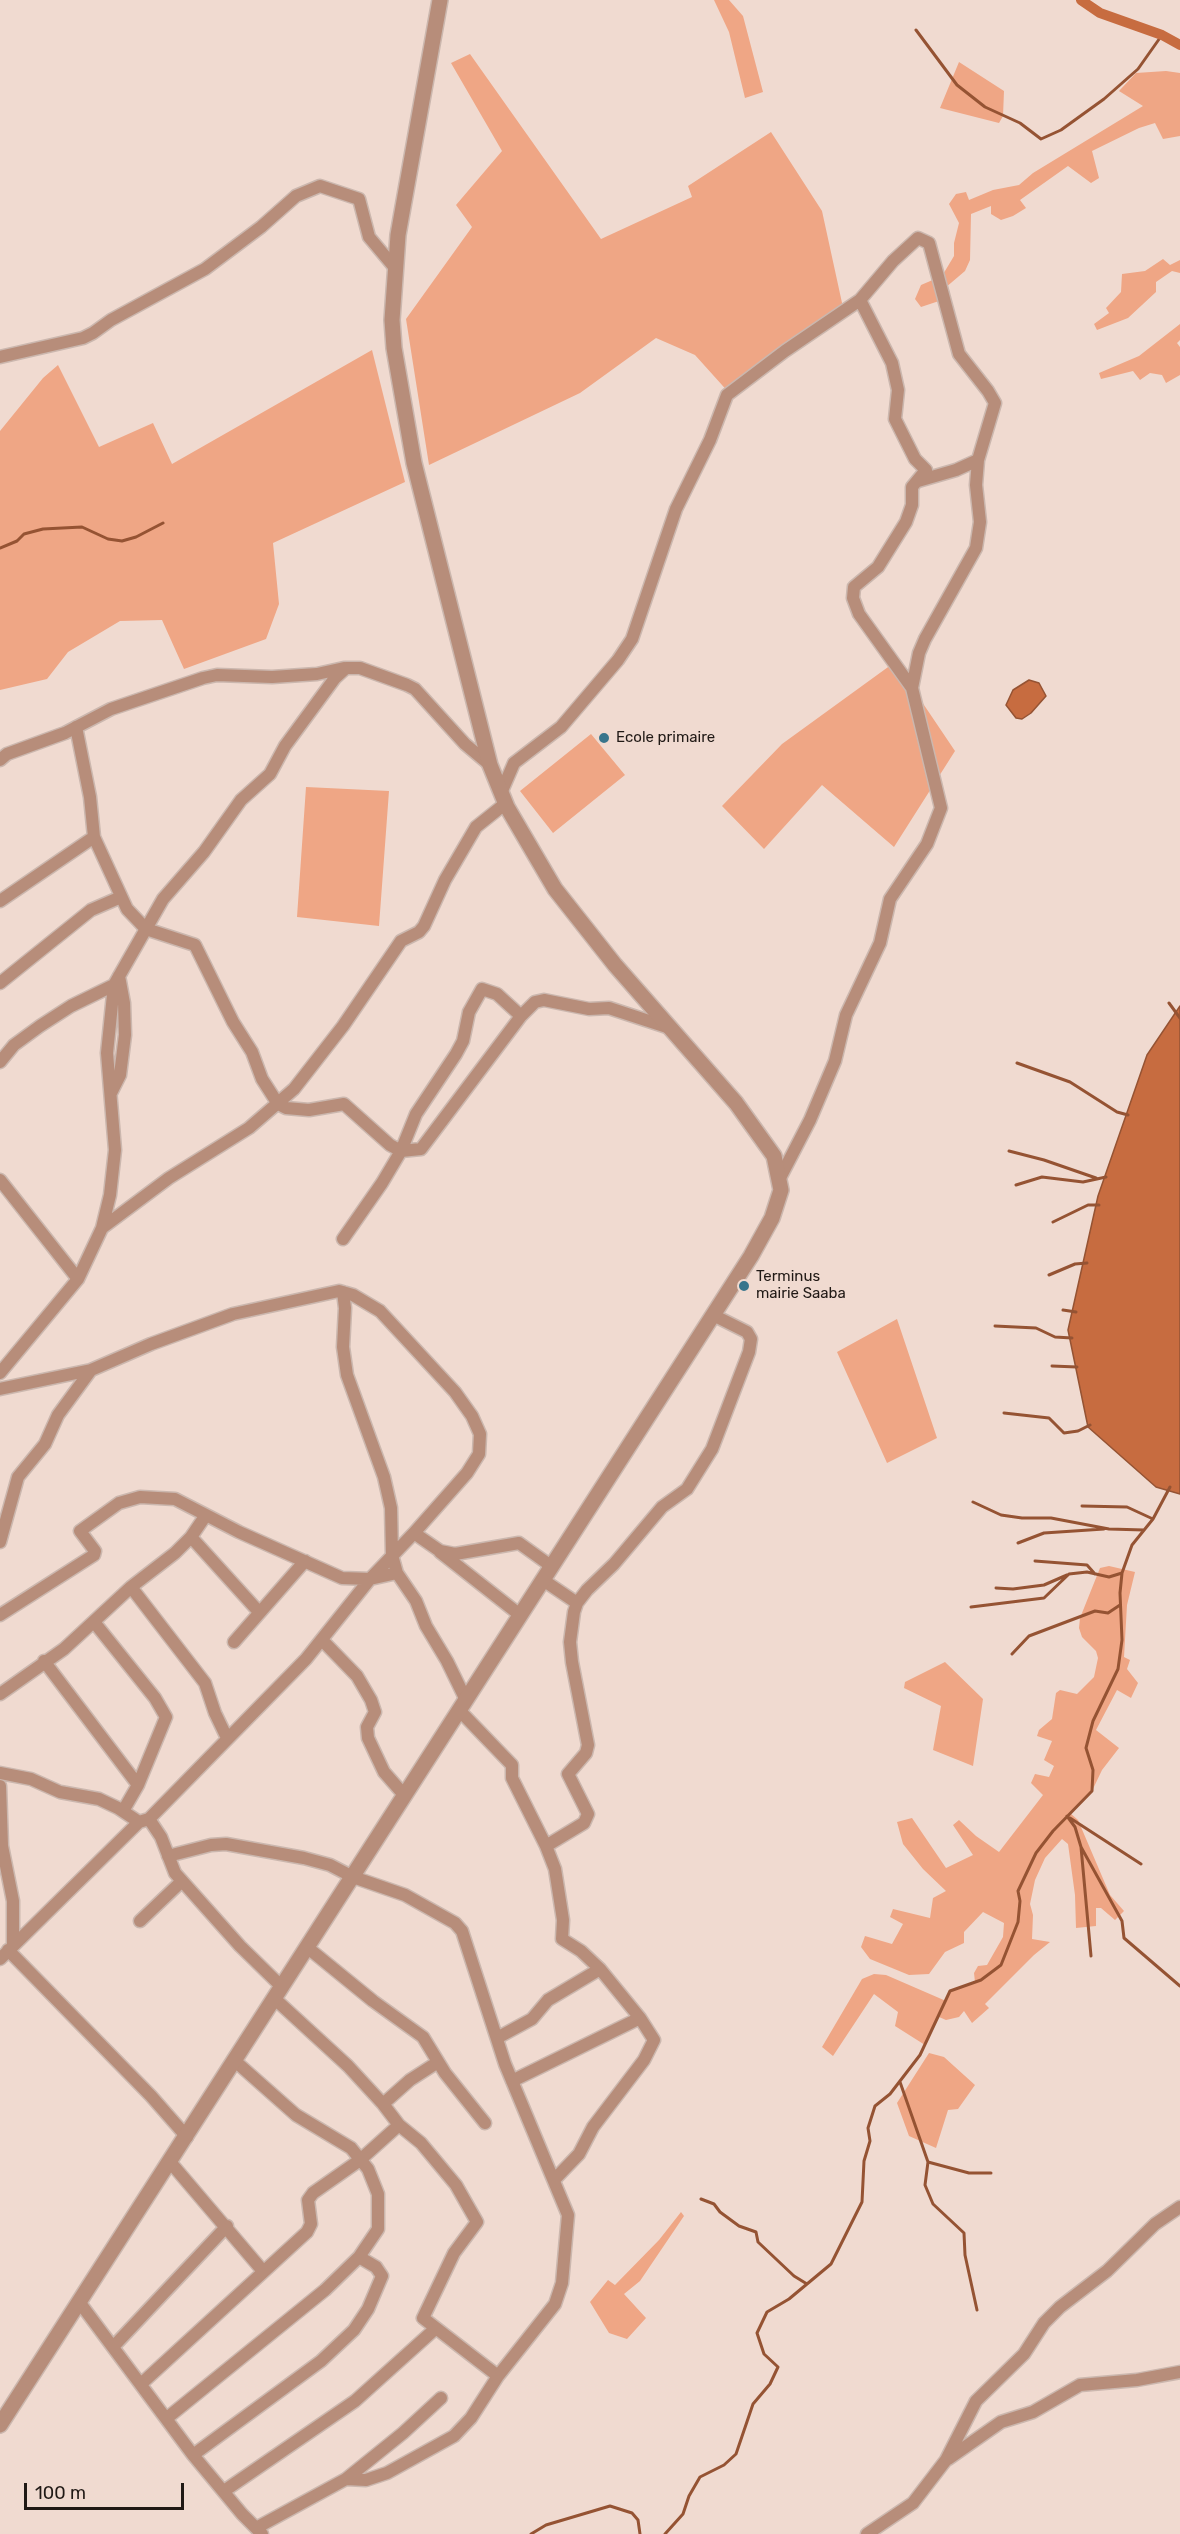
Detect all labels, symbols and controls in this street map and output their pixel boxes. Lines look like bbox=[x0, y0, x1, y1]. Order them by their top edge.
place label: Ecole primaire bbox=[616, 729, 715, 747]
marker: Ecole primaire bbox=[597, 731, 611, 745]
place label: Terminus mairie Saaba bbox=[756, 1268, 846, 1303]
marker: Terminus mairie Saaba bbox=[737, 1279, 751, 1293]
scale bar bbox=[27, 2471, 188, 2509]
text: 100 m bbox=[35, 2482, 86, 2504]

